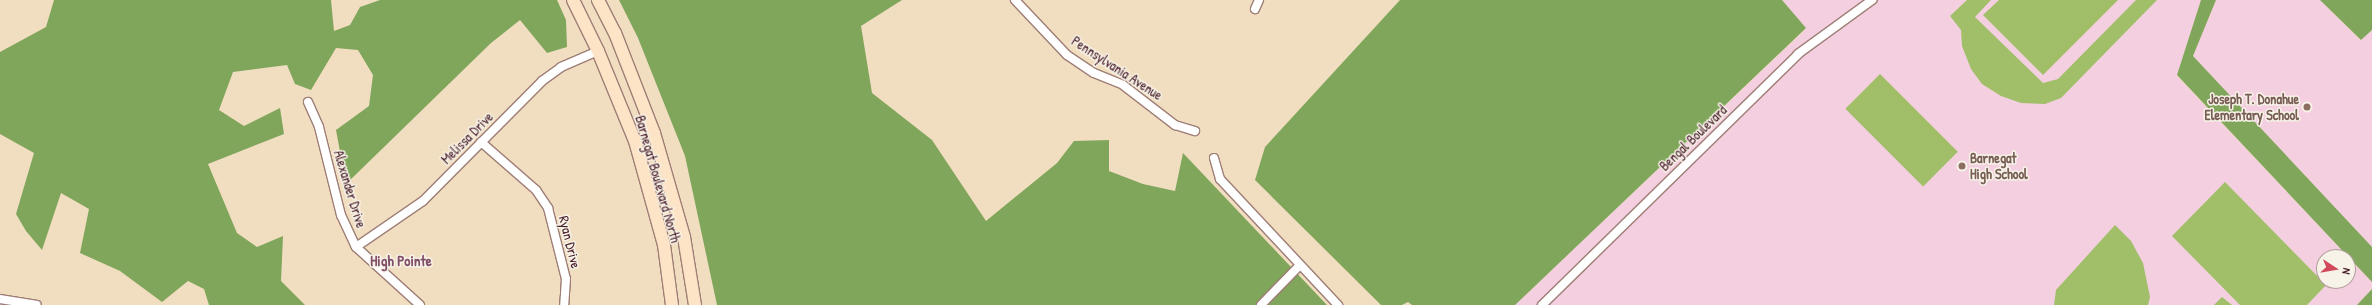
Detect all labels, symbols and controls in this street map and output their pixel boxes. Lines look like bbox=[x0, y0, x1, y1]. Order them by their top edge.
street label: Pennsylvania Avenue bbox=[1068, 32, 1166, 104]
place label: Joseph T. Donahue Elementary School bbox=[2205, 91, 2299, 124]
street label: Bengal Boulevard bbox=[1656, 102, 1730, 174]
marker: Joseph T. Donahue Elementary School bbox=[2302, 102, 2312, 112]
street label: Melissa Drive bbox=[438, 109, 496, 167]
street label: Barnegat Boulevard North bbox=[632, 113, 684, 245]
street label: Alexander Drive bbox=[330, 148, 370, 230]
place label: Barnegat High School bbox=[1970, 150, 2028, 182]
marker: Barnegat High School bbox=[1957, 161, 1967, 171]
street label: Ryan Drive bbox=[555, 214, 585, 270]
north arrow bbox=[2316, 249, 2356, 289]
district label: High Pointe bbox=[370, 252, 432, 270]
text: N bbox=[2339, 267, 2354, 276]

